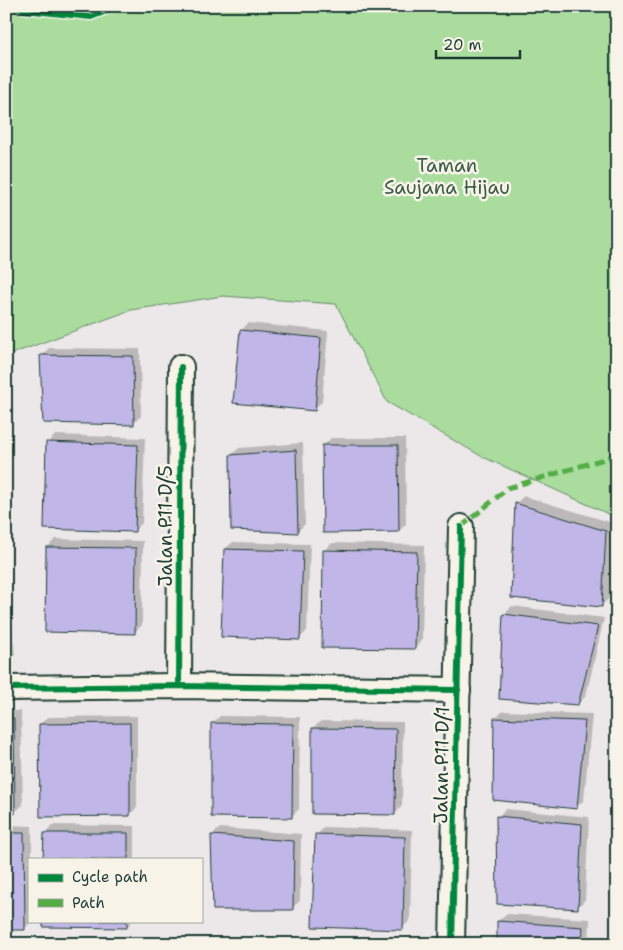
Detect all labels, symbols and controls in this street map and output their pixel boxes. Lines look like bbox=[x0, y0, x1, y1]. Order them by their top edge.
scale bar bbox=[436, 28, 519, 60]
text: 20 m bbox=[443, 35, 482, 55]
park label: Taman Saujana Hijau bbox=[384, 153, 510, 200]
street label: Jalan P11 D/5 bbox=[153, 465, 178, 587]
street label: Jalan P11 D/1 bbox=[428, 706, 455, 824]
legend bbox=[28, 858, 202, 922]
text: Cycle path bbox=[72, 867, 148, 887]
text: Path bbox=[72, 893, 105, 913]

